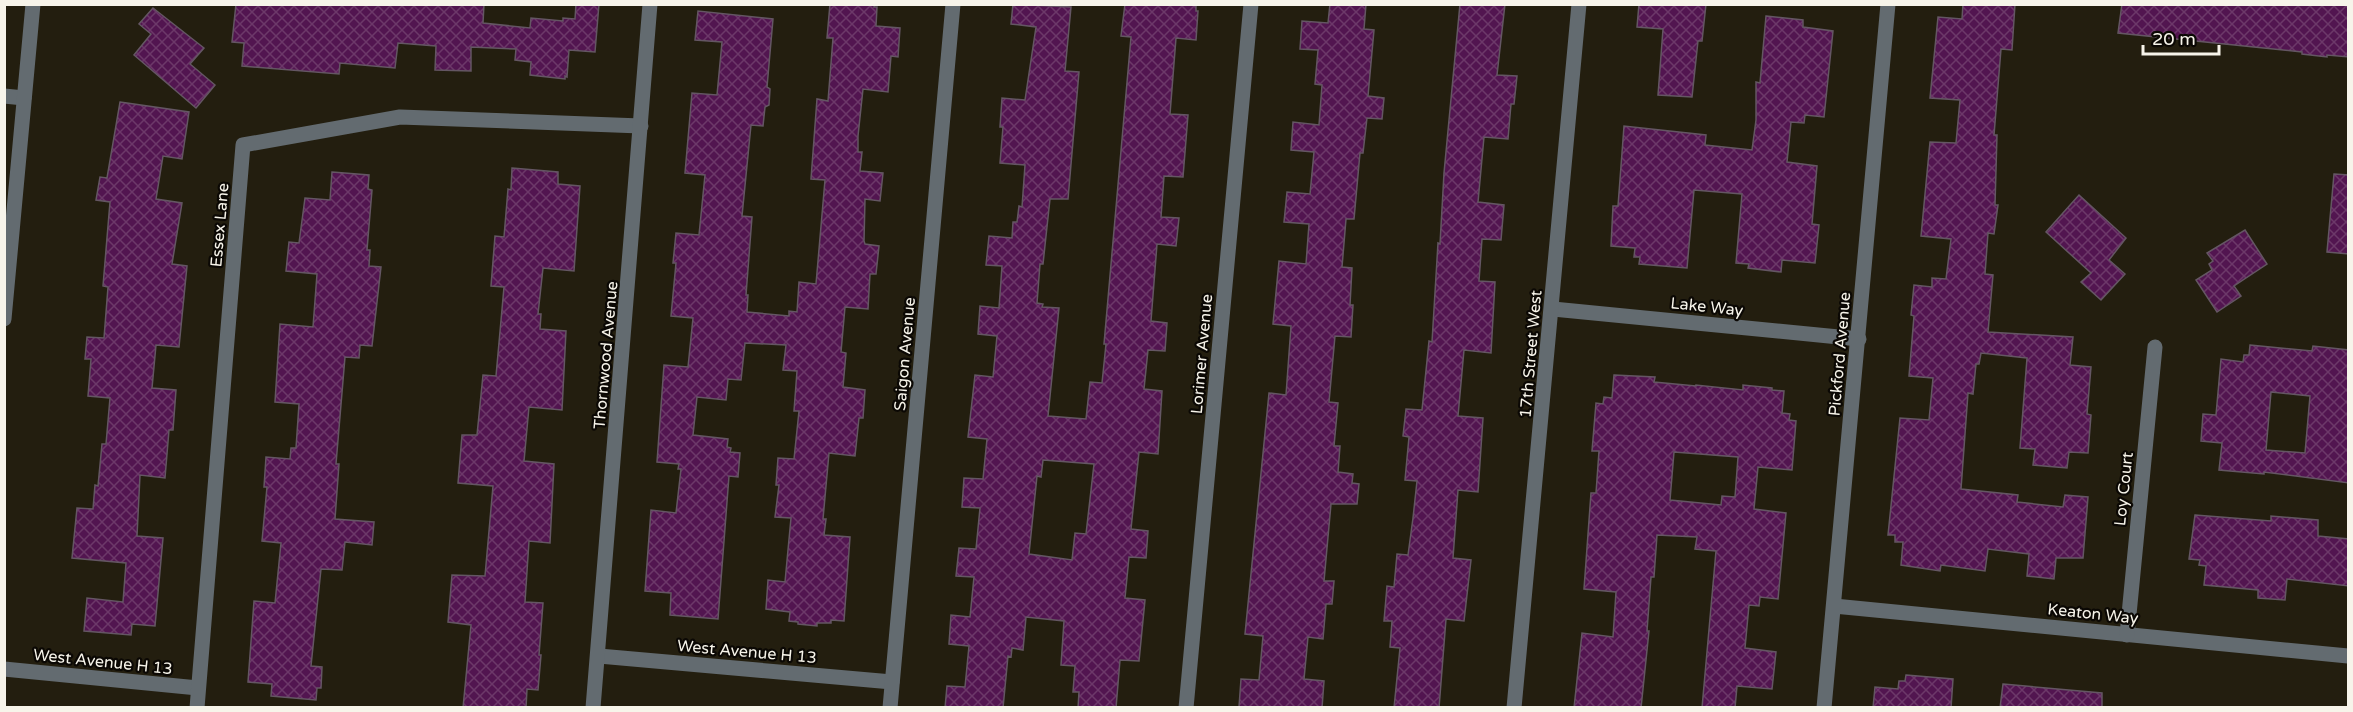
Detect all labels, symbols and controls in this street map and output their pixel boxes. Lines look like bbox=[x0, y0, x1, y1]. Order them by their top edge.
scale bar bbox=[2143, 18, 2220, 56]
text: 20 m bbox=[2152, 28, 2196, 50]
street label: Essex Lane bbox=[206, 182, 234, 268]
street label: Thornwood Avenue bbox=[590, 280, 622, 430]
street label: 17th Street West bbox=[1515, 289, 1547, 419]
street label: Pickford Avenue bbox=[1825, 291, 1855, 417]
street label: Lorimer Avenue bbox=[1187, 293, 1217, 415]
street label: Lake Way bbox=[1670, 293, 1745, 321]
street label: Saigon Avenue bbox=[890, 297, 920, 412]
street label: Loy Court bbox=[2110, 451, 2138, 527]
street label: Keaton Way bbox=[2047, 599, 2140, 629]
street label: West Avenue H 13 bbox=[676, 636, 818, 668]
street label: West Avenue H 13 bbox=[32, 645, 174, 679]

